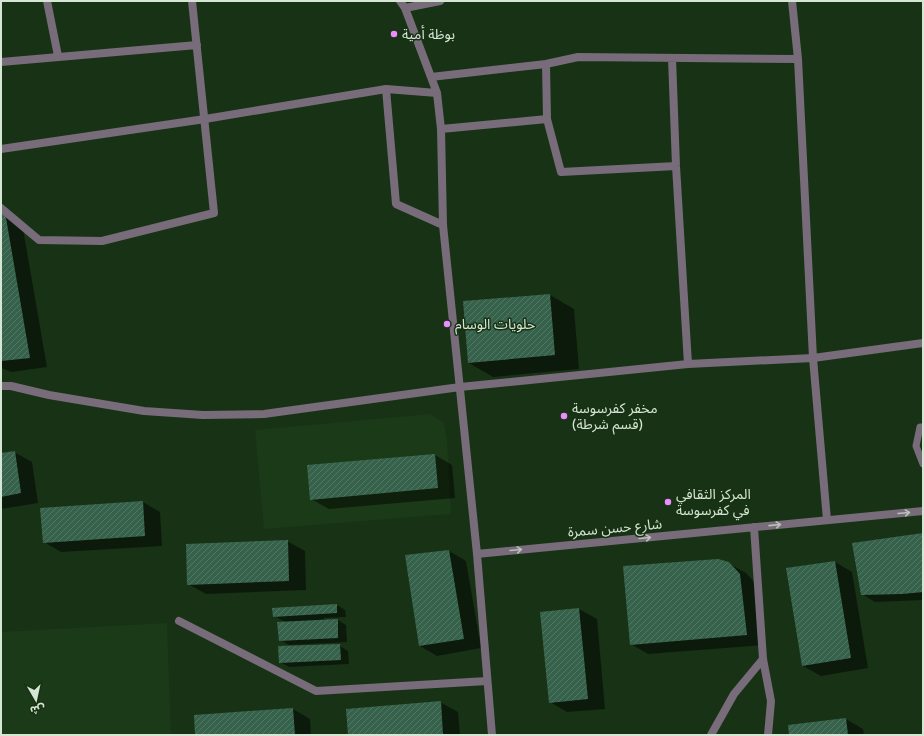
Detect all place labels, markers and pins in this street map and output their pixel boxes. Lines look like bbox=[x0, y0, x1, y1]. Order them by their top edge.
place label: بوظة أمية bbox=[402, 25, 455, 43]
marker: بوظة أمية bbox=[389, 29, 399, 39]
place label: حلويات الوسام bbox=[455, 316, 535, 335]
marker: حلويات الوسام bbox=[442, 319, 452, 329]
place label: مخفر كفرسوسة (قسم شرطة) bbox=[572, 400, 658, 435]
marker: مخفر كفرسوسة (قسم شرطة) bbox=[559, 411, 569, 421]
place label: المركز الثقافي في كفرسوسة bbox=[676, 486, 751, 521]
marker: المركز الثقافي في كفرسوسة bbox=[663, 497, 673, 507]

